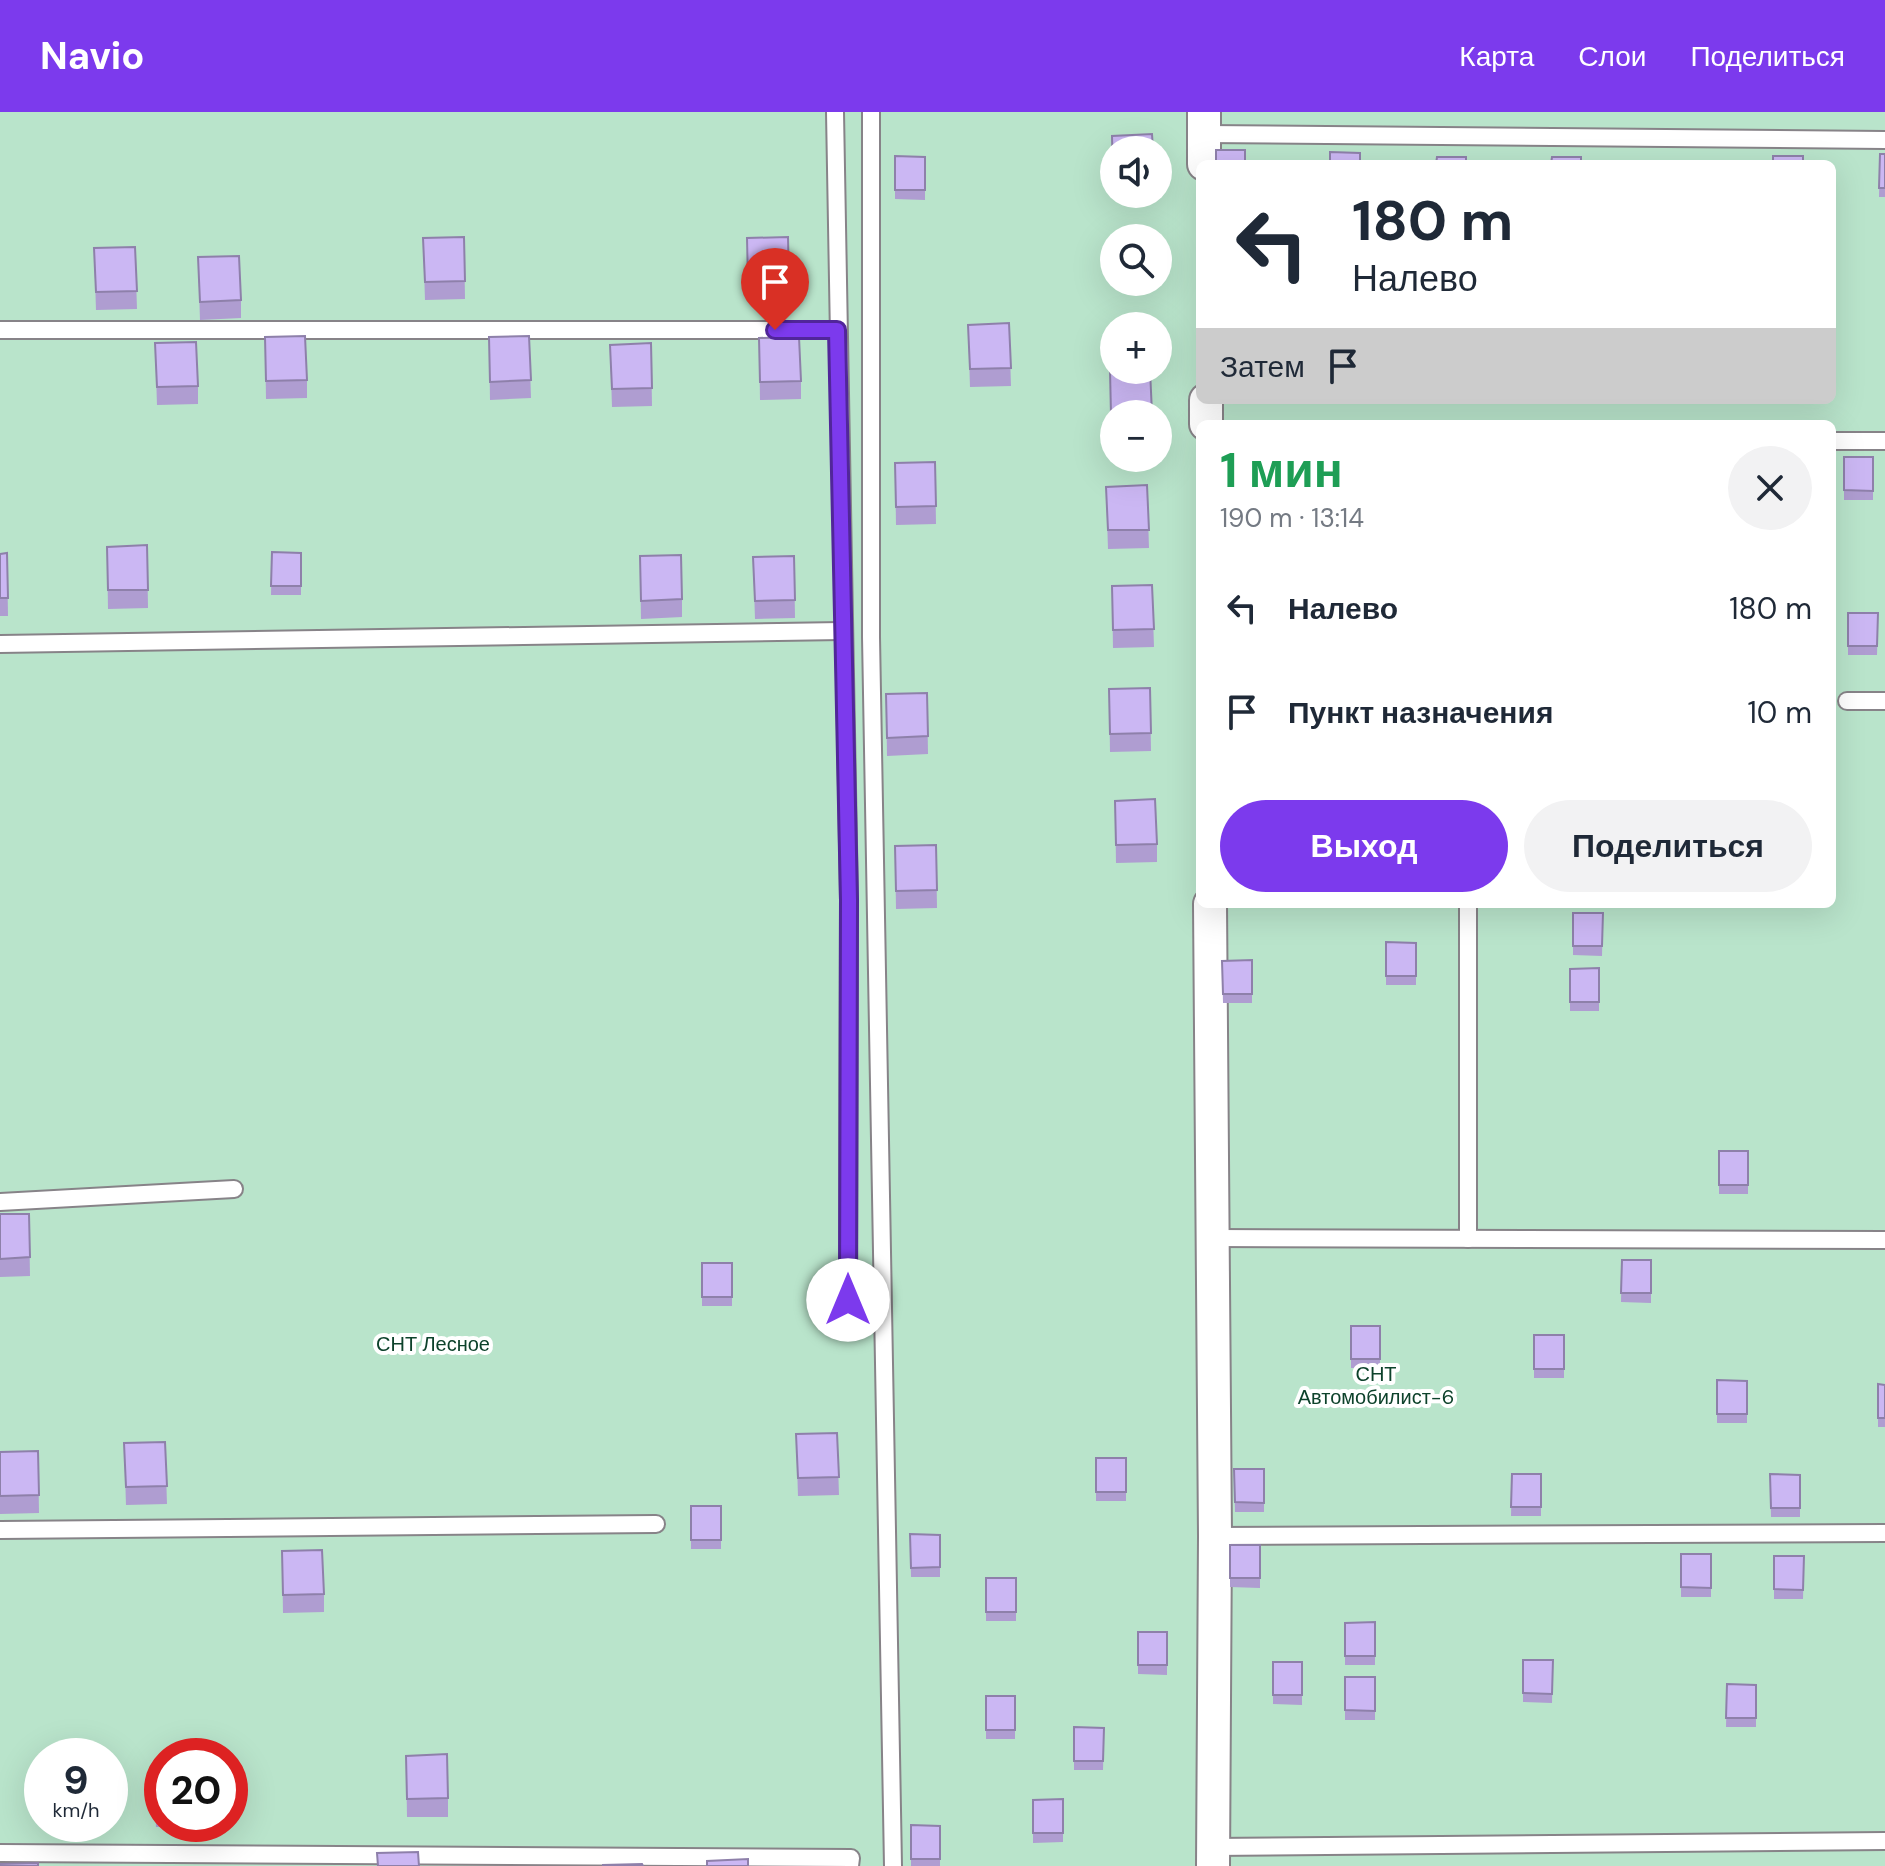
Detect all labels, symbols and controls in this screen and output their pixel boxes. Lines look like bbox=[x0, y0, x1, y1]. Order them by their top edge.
text: Navio bbox=[40, 31, 144, 81]
text: Карта bbox=[1459, 38, 1534, 75]
text: Слои bbox=[1578, 38, 1646, 75]
text: Поделиться bbox=[1690, 38, 1845, 75]
map controls bbox=[1100, 136, 1172, 472]
button: sound bbox=[1100, 136, 1172, 208]
text: 180 m bbox=[1352, 184, 1513, 257]
icon: left bbox=[1220, 192, 1324, 296]
button: search bbox=[1100, 224, 1172, 296]
pin bbox=[741, 248, 809, 330]
text: Налево bbox=[1352, 255, 1478, 302]
icon: arrive bbox=[753, 260, 797, 304]
button: + bbox=[1100, 312, 1172, 384]
icon: arrive bbox=[1321, 344, 1365, 388]
text: Затем bbox=[1220, 347, 1305, 386]
button: − bbox=[1100, 400, 1172, 472]
text: 1 мин bbox=[1220, 439, 1343, 502]
button: close bbox=[1728, 446, 1812, 530]
text: 190 m · 13:14 bbox=[1220, 501, 1364, 535]
icon: left bbox=[1220, 586, 1264, 630]
text: Налево bbox=[1288, 589, 1398, 628]
text: 180 m bbox=[1729, 589, 1812, 628]
icon: arrive bbox=[1220, 690, 1264, 734]
text: Пункт назначения bbox=[1288, 693, 1553, 732]
text: 10 m bbox=[1747, 693, 1812, 732]
button: Выход bbox=[1220, 800, 1508, 892]
button: Поделиться bbox=[1524, 800, 1812, 892]
position arrow bbox=[806, 1258, 890, 1342]
park label: СНТ Лесное bbox=[376, 1331, 490, 1357]
park label: СНТ Автомобилист-6 bbox=[1298, 1361, 1454, 1410]
speed limit sign: 20 bbox=[144, 1738, 248, 1842]
text: 9 bbox=[63, 1754, 89, 1806]
text: km/h bbox=[52, 1797, 100, 1823]

